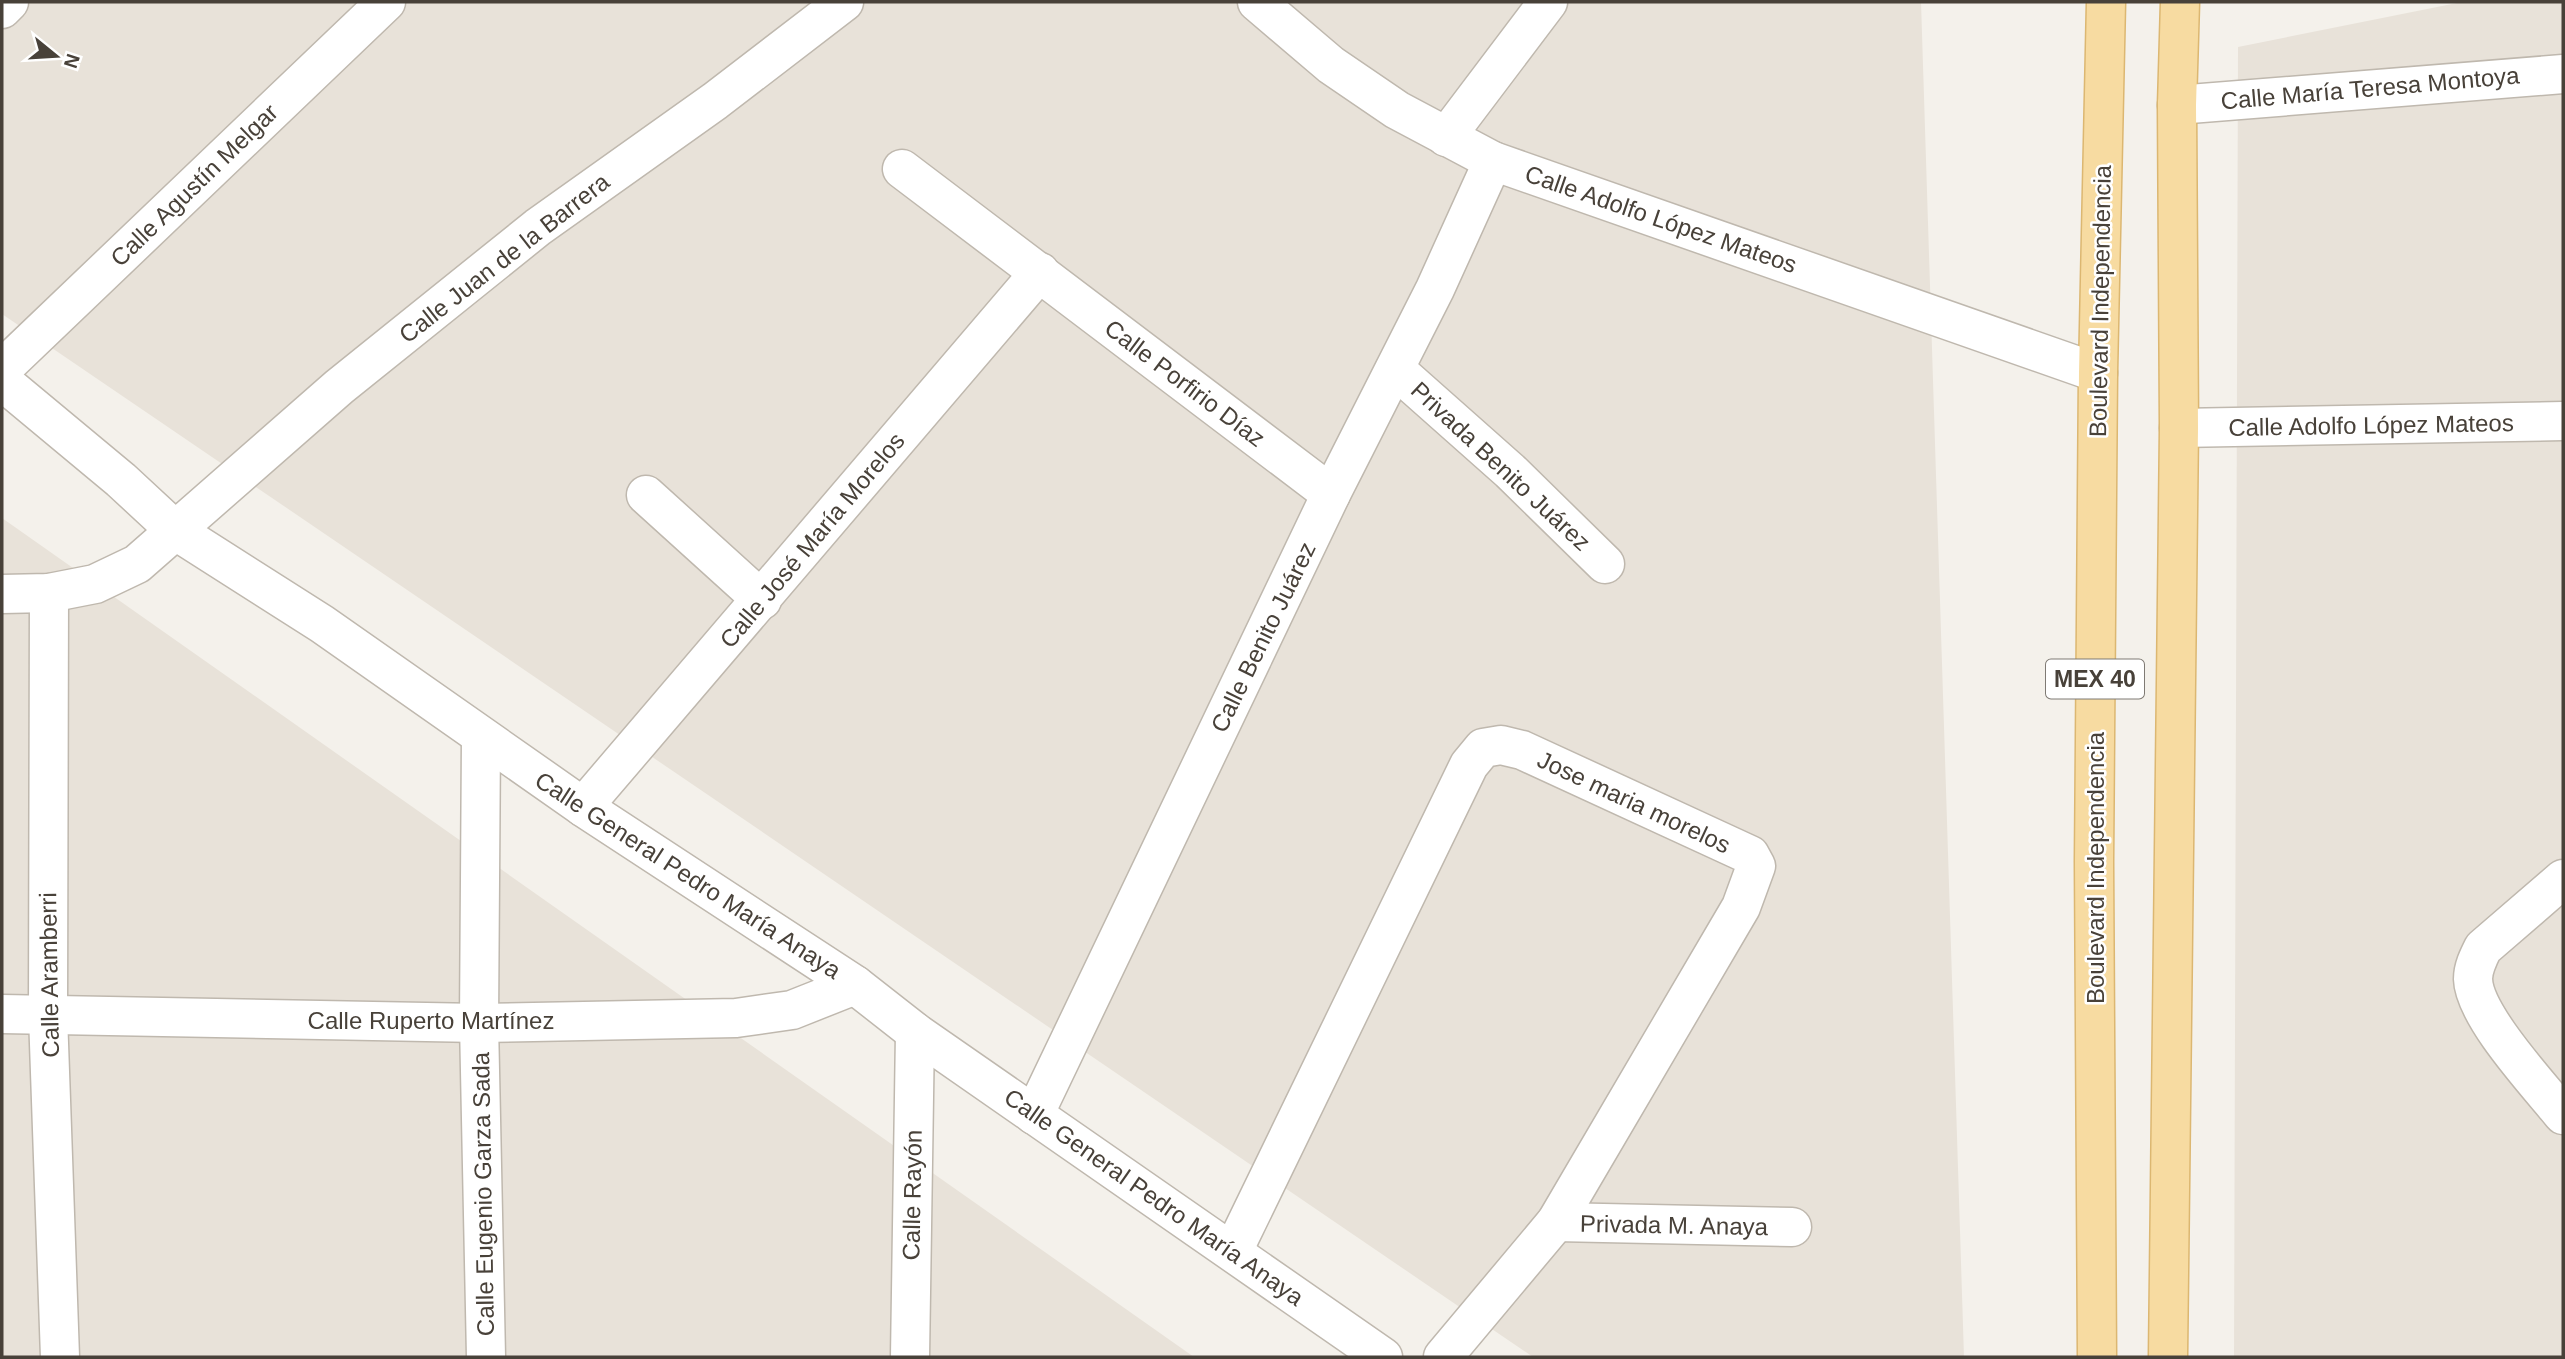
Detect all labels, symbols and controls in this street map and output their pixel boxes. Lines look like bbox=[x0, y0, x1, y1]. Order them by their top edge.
north arrow bbox=[21, 21, 91, 91]
text: N bbox=[60, 51, 84, 71]
street label: Calle María Teresa Montoya bbox=[2220, 61, 2521, 115]
street label: Calle Agustín Melgar bbox=[105, 98, 283, 272]
street label: Calle Adolfo López Mateos bbox=[1522, 160, 1800, 278]
street label: Boulevard Independencia bbox=[2084, 164, 2116, 437]
street label: Calle Juan de la Barrera bbox=[394, 167, 615, 348]
street label: Calle Porfirio Díaz bbox=[1100, 314, 1270, 452]
street label: Privada Benito Juárez bbox=[1406, 376, 1596, 556]
street label: Calle Adolfo López Mateos bbox=[2228, 409, 2514, 441]
street label: Calle José María Morelos bbox=[714, 427, 910, 653]
street label: Calle Benito Juárez bbox=[1205, 538, 1321, 736]
road number: MEX 40 bbox=[2046, 660, 2144, 698]
street label: Boulevard Independencia bbox=[2082, 731, 2109, 1004]
street label: Jose maria morelos bbox=[1533, 746, 1735, 858]
street label: Calle General Pedro María Anaya bbox=[530, 766, 846, 984]
street label: Calle Aramberri bbox=[34, 892, 64, 1058]
street label: Calle Ruperto Martínez bbox=[308, 1007, 554, 1034]
street label: Calle Eugenio Garza Sada bbox=[467, 1051, 499, 1336]
street label: Calle General Pedro María Anaya bbox=[999, 1083, 1309, 1311]
street label: Calle Rayón bbox=[897, 1129, 927, 1261]
street label: Privada M. Anaya bbox=[1580, 1210, 1769, 1240]

